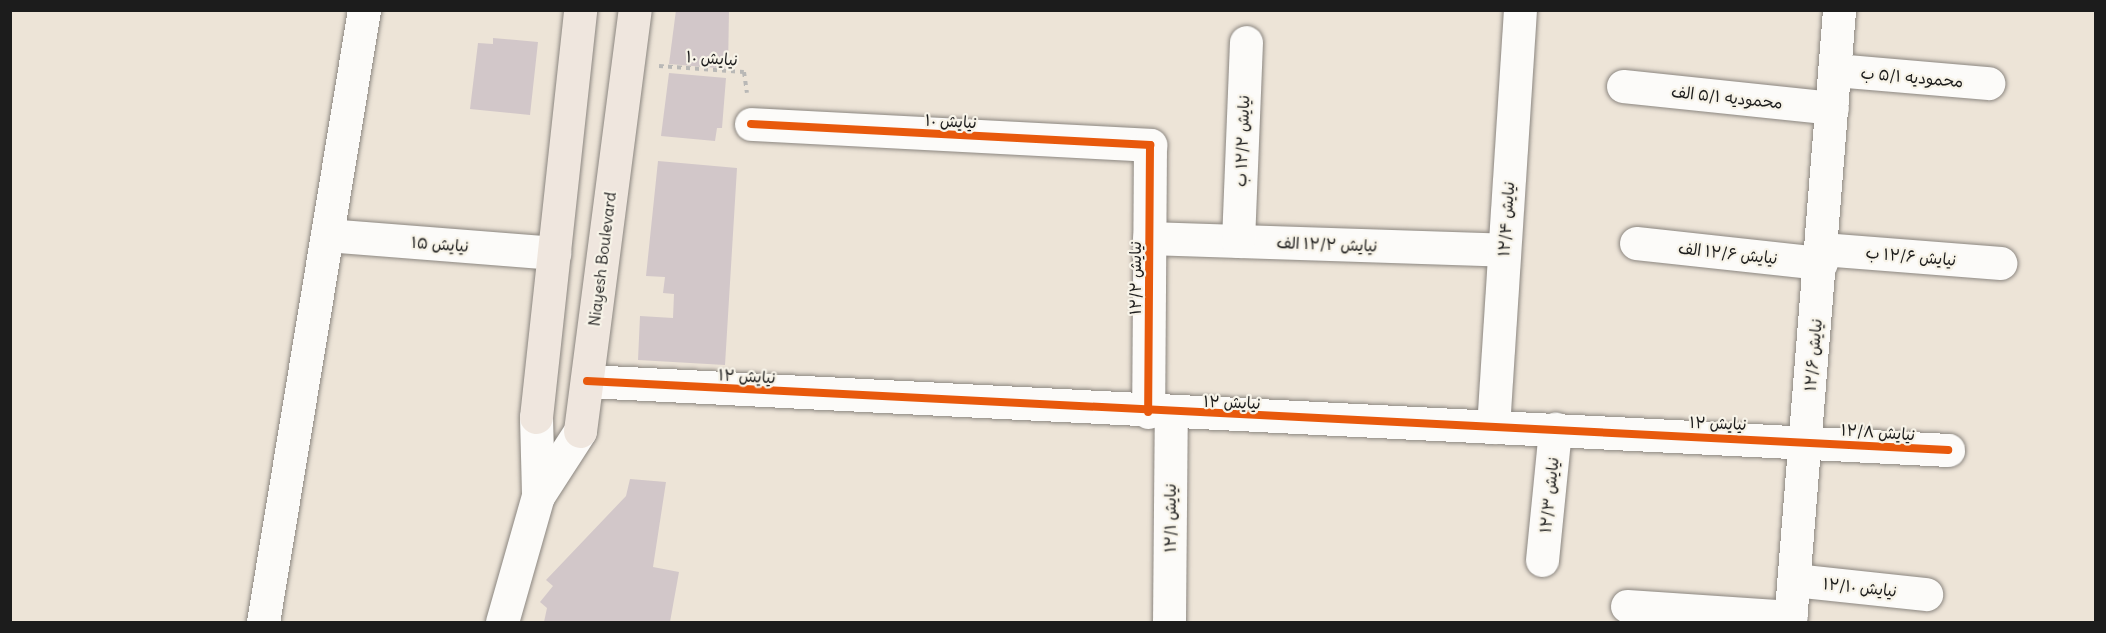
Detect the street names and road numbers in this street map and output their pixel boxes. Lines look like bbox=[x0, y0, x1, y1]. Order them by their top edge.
street label: ۱۰ نیایش bbox=[686, 47, 738, 69]
street label: محمودیه ۵/۱ ب bbox=[1860, 63, 1964, 91]
street label: محمودیه ۵/۱ الف bbox=[1670, 82, 1784, 112]
street label: نیایش ۱۲/۲ ب bbox=[1231, 95, 1253, 187]
street label: نیایش ۱۰ bbox=[925, 110, 977, 132]
street label: ۱۲/۴ نیایش bbox=[1494, 181, 1518, 257]
street label: Niayesh Boulevard bbox=[584, 191, 620, 327]
street label: ۱۵ نیایش bbox=[411, 232, 469, 256]
street label: نیایش ۱۲/۲ الف bbox=[1276, 233, 1378, 255]
street label: نیایش ۱۲/۶ الف bbox=[1677, 238, 1779, 268]
street label: ۱۲/۲ نیایش bbox=[1125, 241, 1145, 315]
street label: نیایش ۱۲/۶ ب bbox=[1865, 242, 1957, 270]
street label: ۱۲/۶ نیایش bbox=[1800, 318, 1826, 392]
street label: نیایش ۱۲ bbox=[718, 365, 776, 387]
street label: نیایش ۱۲ bbox=[1203, 391, 1261, 413]
street label: نیایش ۱۲ bbox=[1689, 412, 1747, 434]
street label: ۱۲/۸ نیایش bbox=[1840, 420, 1916, 444]
street label: ۱۲/۳ نیایش bbox=[1535, 456, 1563, 534]
street label: ۱۲/۱ نیایش bbox=[1160, 484, 1180, 552]
street label: ۱۲/۱۰ نیایش bbox=[1822, 574, 1898, 600]

